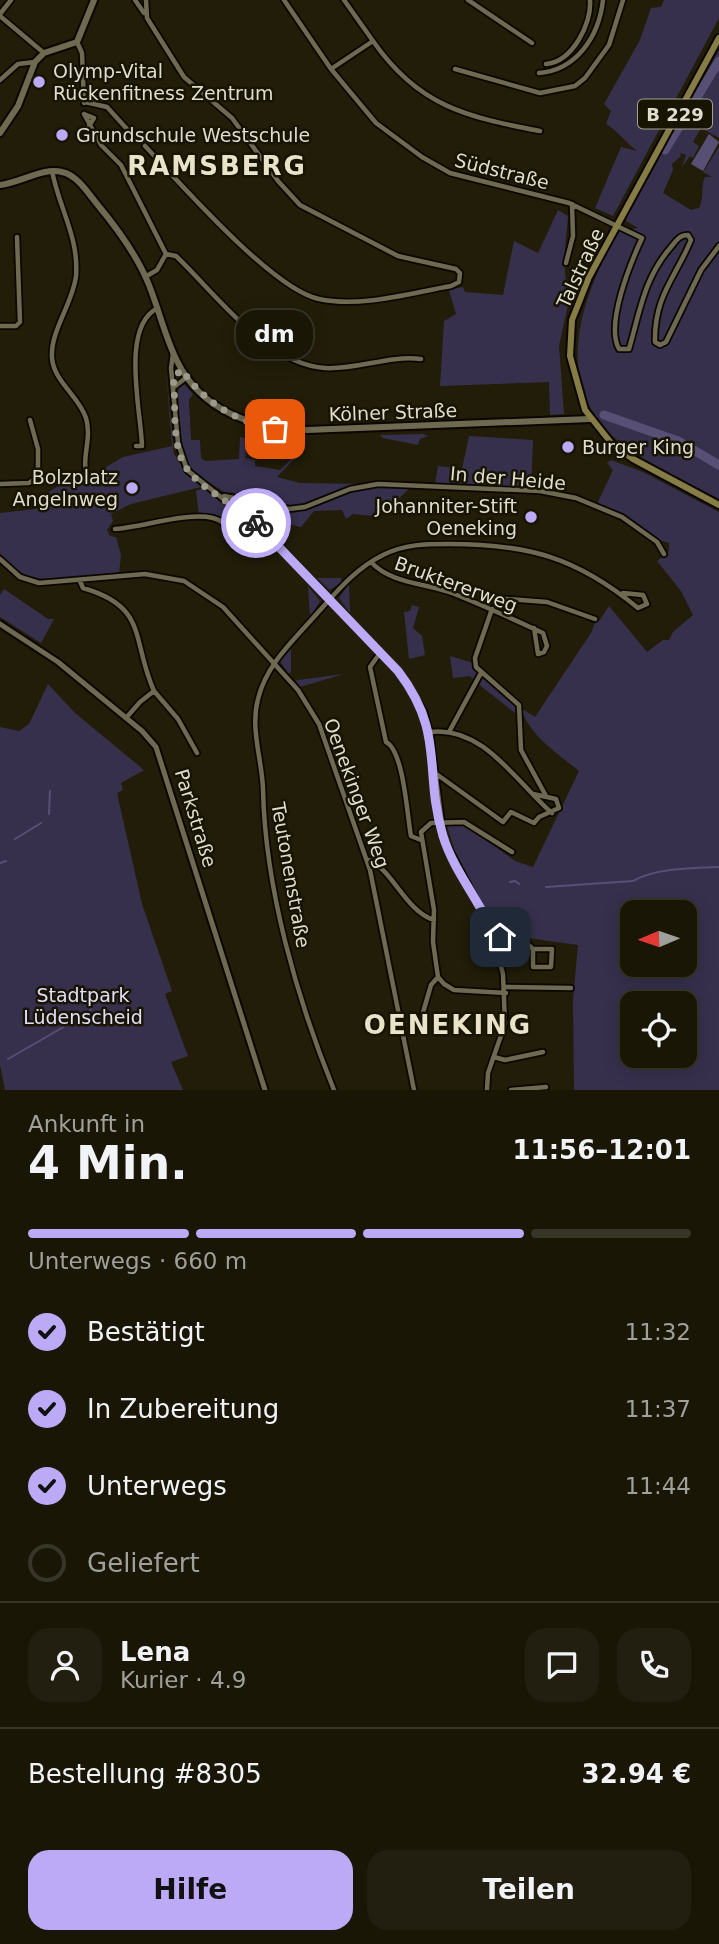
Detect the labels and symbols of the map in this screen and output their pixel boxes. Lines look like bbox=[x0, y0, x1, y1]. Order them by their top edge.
place label: Olymp-Vital Rückenfitness Zentrum bbox=[53, 60, 273, 104]
marker: Olymp-Vital Rückenfitness Zentrum bbox=[31, 74, 47, 90]
road number: B 229 bbox=[638, 100, 712, 128]
place label: Grundschule Westschule bbox=[76, 124, 310, 146]
marker: Grundschule Westschule bbox=[54, 127, 70, 143]
street label: Südstraße bbox=[452, 149, 552, 193]
district label: RAMSBERG bbox=[127, 151, 307, 181]
street label: Talstraße bbox=[551, 224, 608, 312]
callout: dm bbox=[236, 310, 314, 359]
pin bbox=[245, 399, 305, 459]
street label: Kölner Straße bbox=[328, 399, 458, 425]
place label: Burger King bbox=[582, 436, 694, 458]
marker: Burger King bbox=[560, 439, 576, 455]
street label: In der Heide bbox=[449, 462, 567, 494]
place label: Bolzplatz Angelnweg bbox=[13, 466, 118, 510]
marker: Bolzplatz Angelnweg bbox=[124, 480, 140, 496]
courier bbox=[221, 488, 291, 558]
place label: Johanniter-Stift Oeneking bbox=[375, 495, 517, 539]
marker: Johanniter-Stift Oeneking bbox=[523, 509, 539, 525]
street label: Bruktererweg bbox=[392, 552, 520, 616]
street label: Oenekinger Weg bbox=[320, 715, 394, 871]
street label: Parkstraße bbox=[171, 766, 221, 870]
street label: Teutonenstraße bbox=[267, 800, 315, 950]
north arrow bbox=[620, 900, 696, 976]
pin bbox=[470, 907, 530, 967]
park label: Stadtpark Lüdenscheid bbox=[23, 984, 143, 1028]
district label: OENEKING bbox=[364, 1010, 532, 1040]

